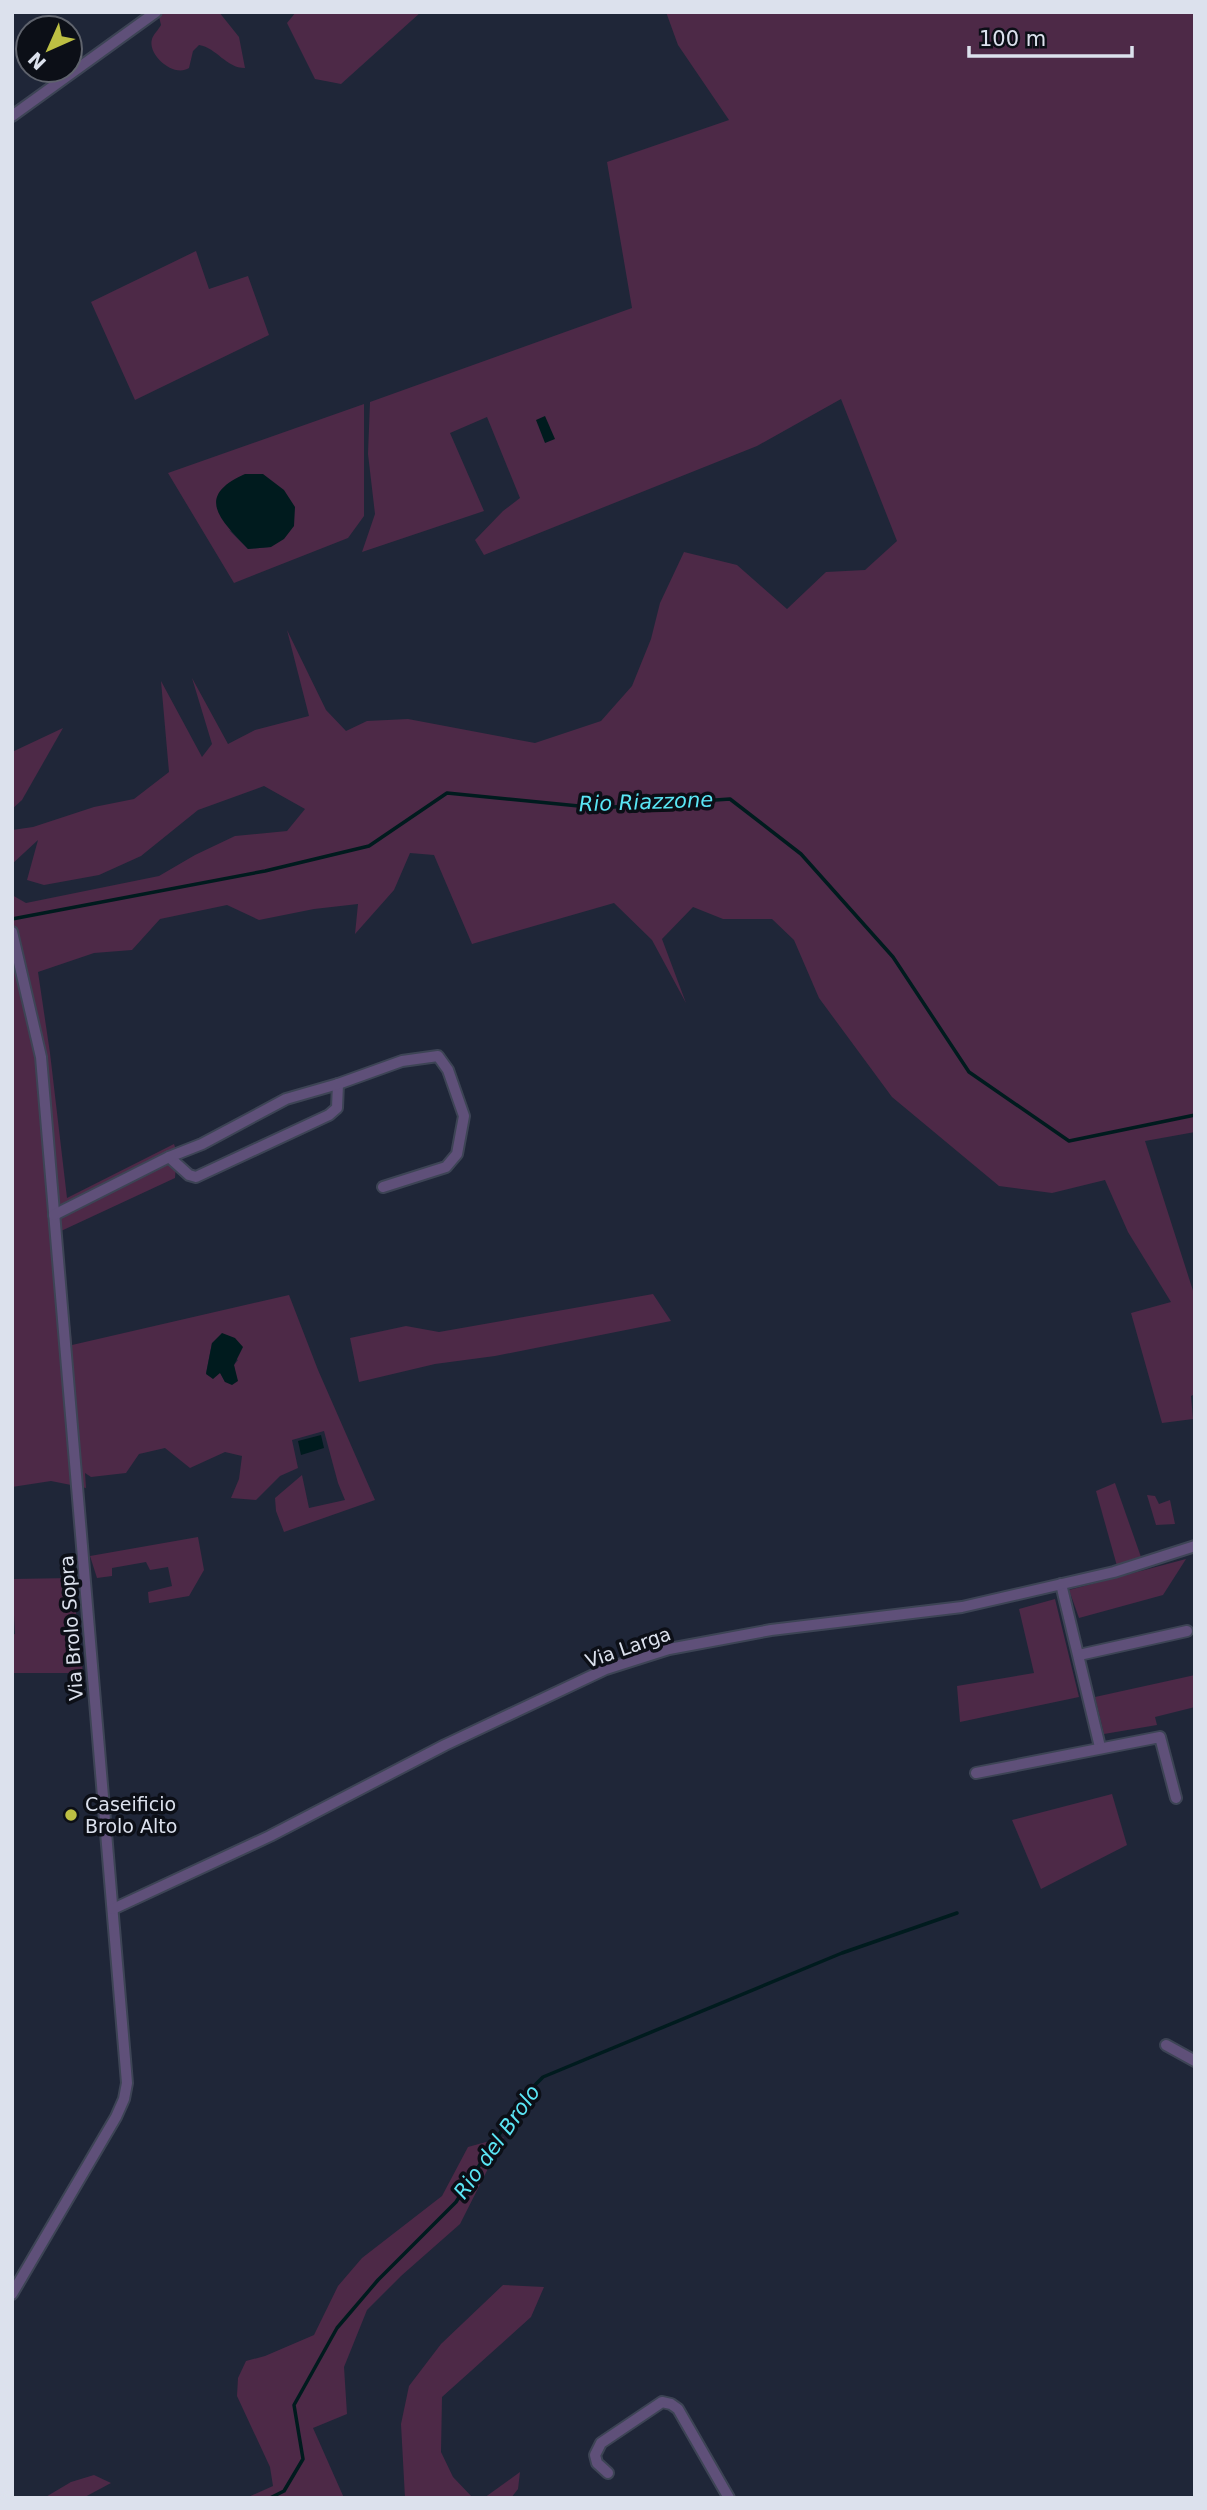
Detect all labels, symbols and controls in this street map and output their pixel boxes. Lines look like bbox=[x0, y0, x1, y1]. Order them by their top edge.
north arrow bbox=[14, 14, 84, 84]
scale bar bbox=[969, 14, 1132, 58]
text: 100 m bbox=[979, 27, 1046, 51]
text: N bbox=[24, 48, 50, 74]
water label: Rio Riazzone bbox=[578, 788, 714, 816]
street label: Via Brolo Sopra bbox=[55, 1555, 87, 1701]
street label: Via Larga bbox=[582, 1622, 674, 1672]
place label: Caseificio Brolo Alto bbox=[85, 1793, 177, 1837]
marker: Caseificio Brolo Alto bbox=[63, 1807, 79, 1823]
water label: Rio del Brolo bbox=[449, 2081, 545, 2203]

